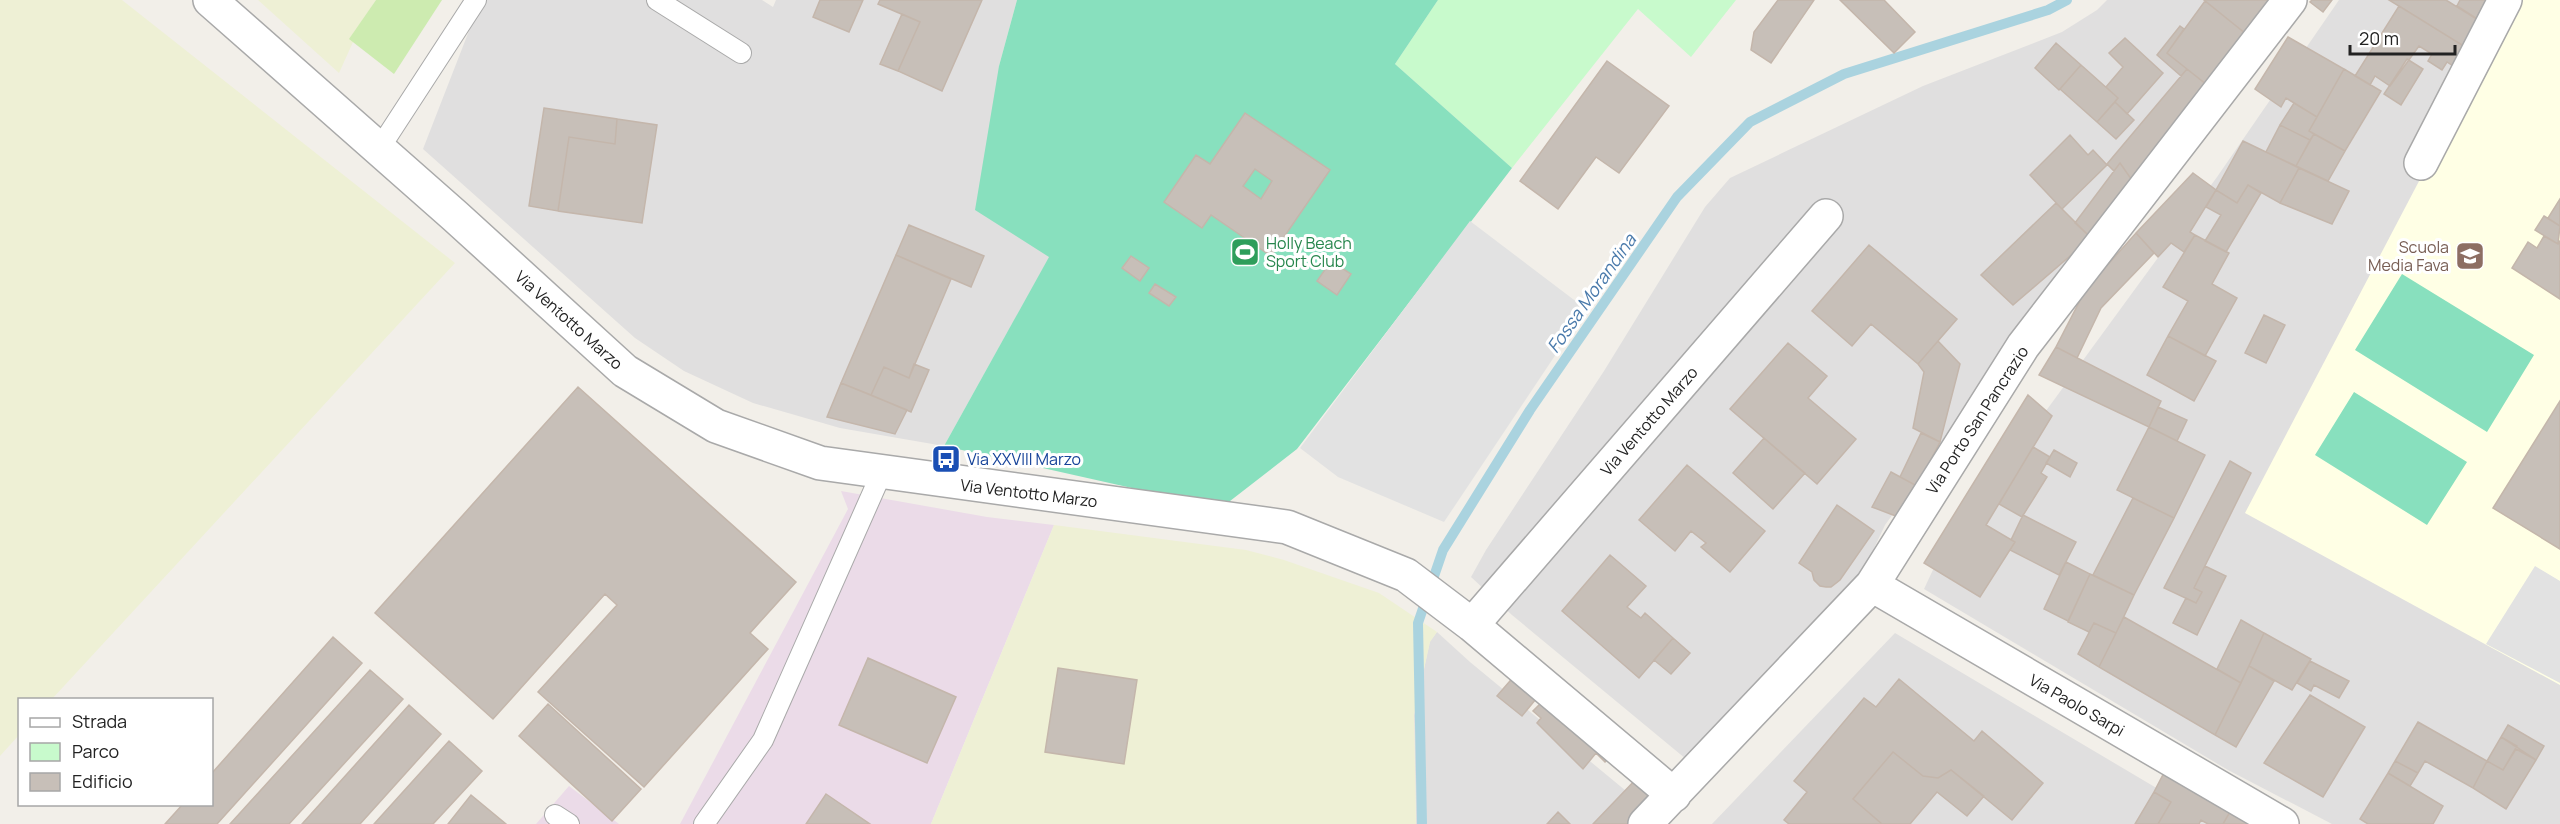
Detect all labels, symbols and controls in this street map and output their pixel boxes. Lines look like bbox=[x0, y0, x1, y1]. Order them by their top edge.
scale bar bbox=[2350, 18, 2455, 56]
text: 20 m bbox=[2359, 26, 2399, 50]
water label: Fossa Morandina bbox=[1541, 228, 1642, 357]
place label: Holly Beach Sport Club bbox=[1266, 232, 1352, 272]
sports icon: Holly Beach Sport Club bbox=[1229, 236, 1261, 268]
place label: Scuola Media Fava bbox=[2368, 236, 2449, 276]
school or university icon: Scuola Media Fava bbox=[2454, 240, 2486, 272]
street label: Via Ventotto Marzo bbox=[510, 266, 628, 374]
street label: Via Porto San Pancrazio bbox=[1921, 342, 2033, 498]
street label: Via Ventotto Marzo bbox=[1595, 362, 1703, 480]
bus stop icon: Via XXVIII Marzo bbox=[930, 443, 962, 475]
place label: Via XXVIII Marzo bbox=[967, 448, 1081, 470]
street label: Via Ventotto Marzo bbox=[959, 474, 1099, 512]
street label: Via Paolo Sarpi bbox=[2025, 669, 2129, 741]
legend bbox=[18, 698, 213, 806]
text: Strada bbox=[72, 709, 127, 733]
text: Parco bbox=[72, 739, 119, 763]
text: Edificio bbox=[72, 769, 133, 793]

